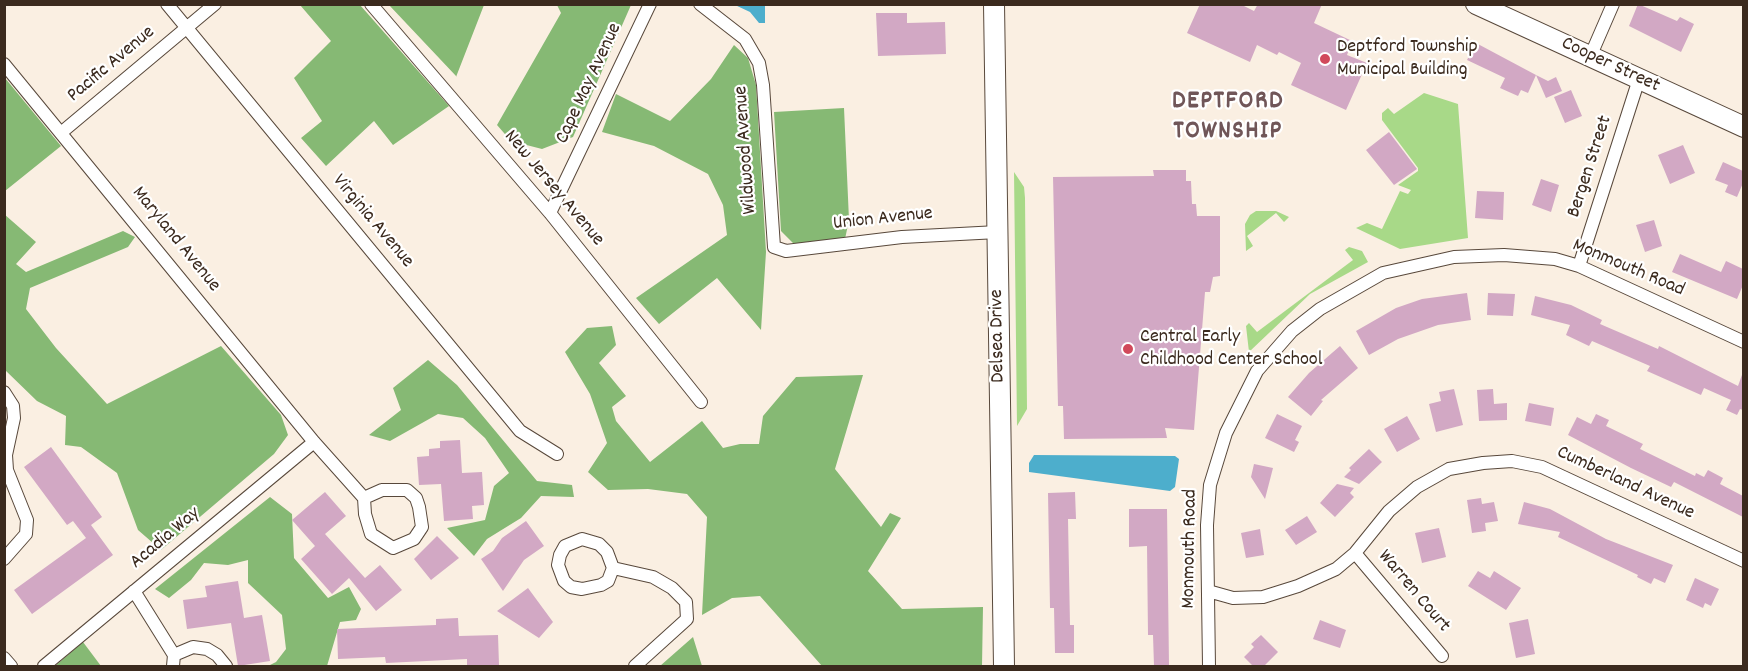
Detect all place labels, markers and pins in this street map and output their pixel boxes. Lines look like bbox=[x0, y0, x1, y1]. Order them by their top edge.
place label: Deptford Township Municipal Building bbox=[1337, 36, 1478, 83]
marker: Deptford Township Municipal Building bbox=[1318, 52, 1332, 66]
place label: Central Early Childhood Center School bbox=[1140, 326, 1322, 373]
marker: Central Early Childhood Center School bbox=[1121, 342, 1135, 356]

